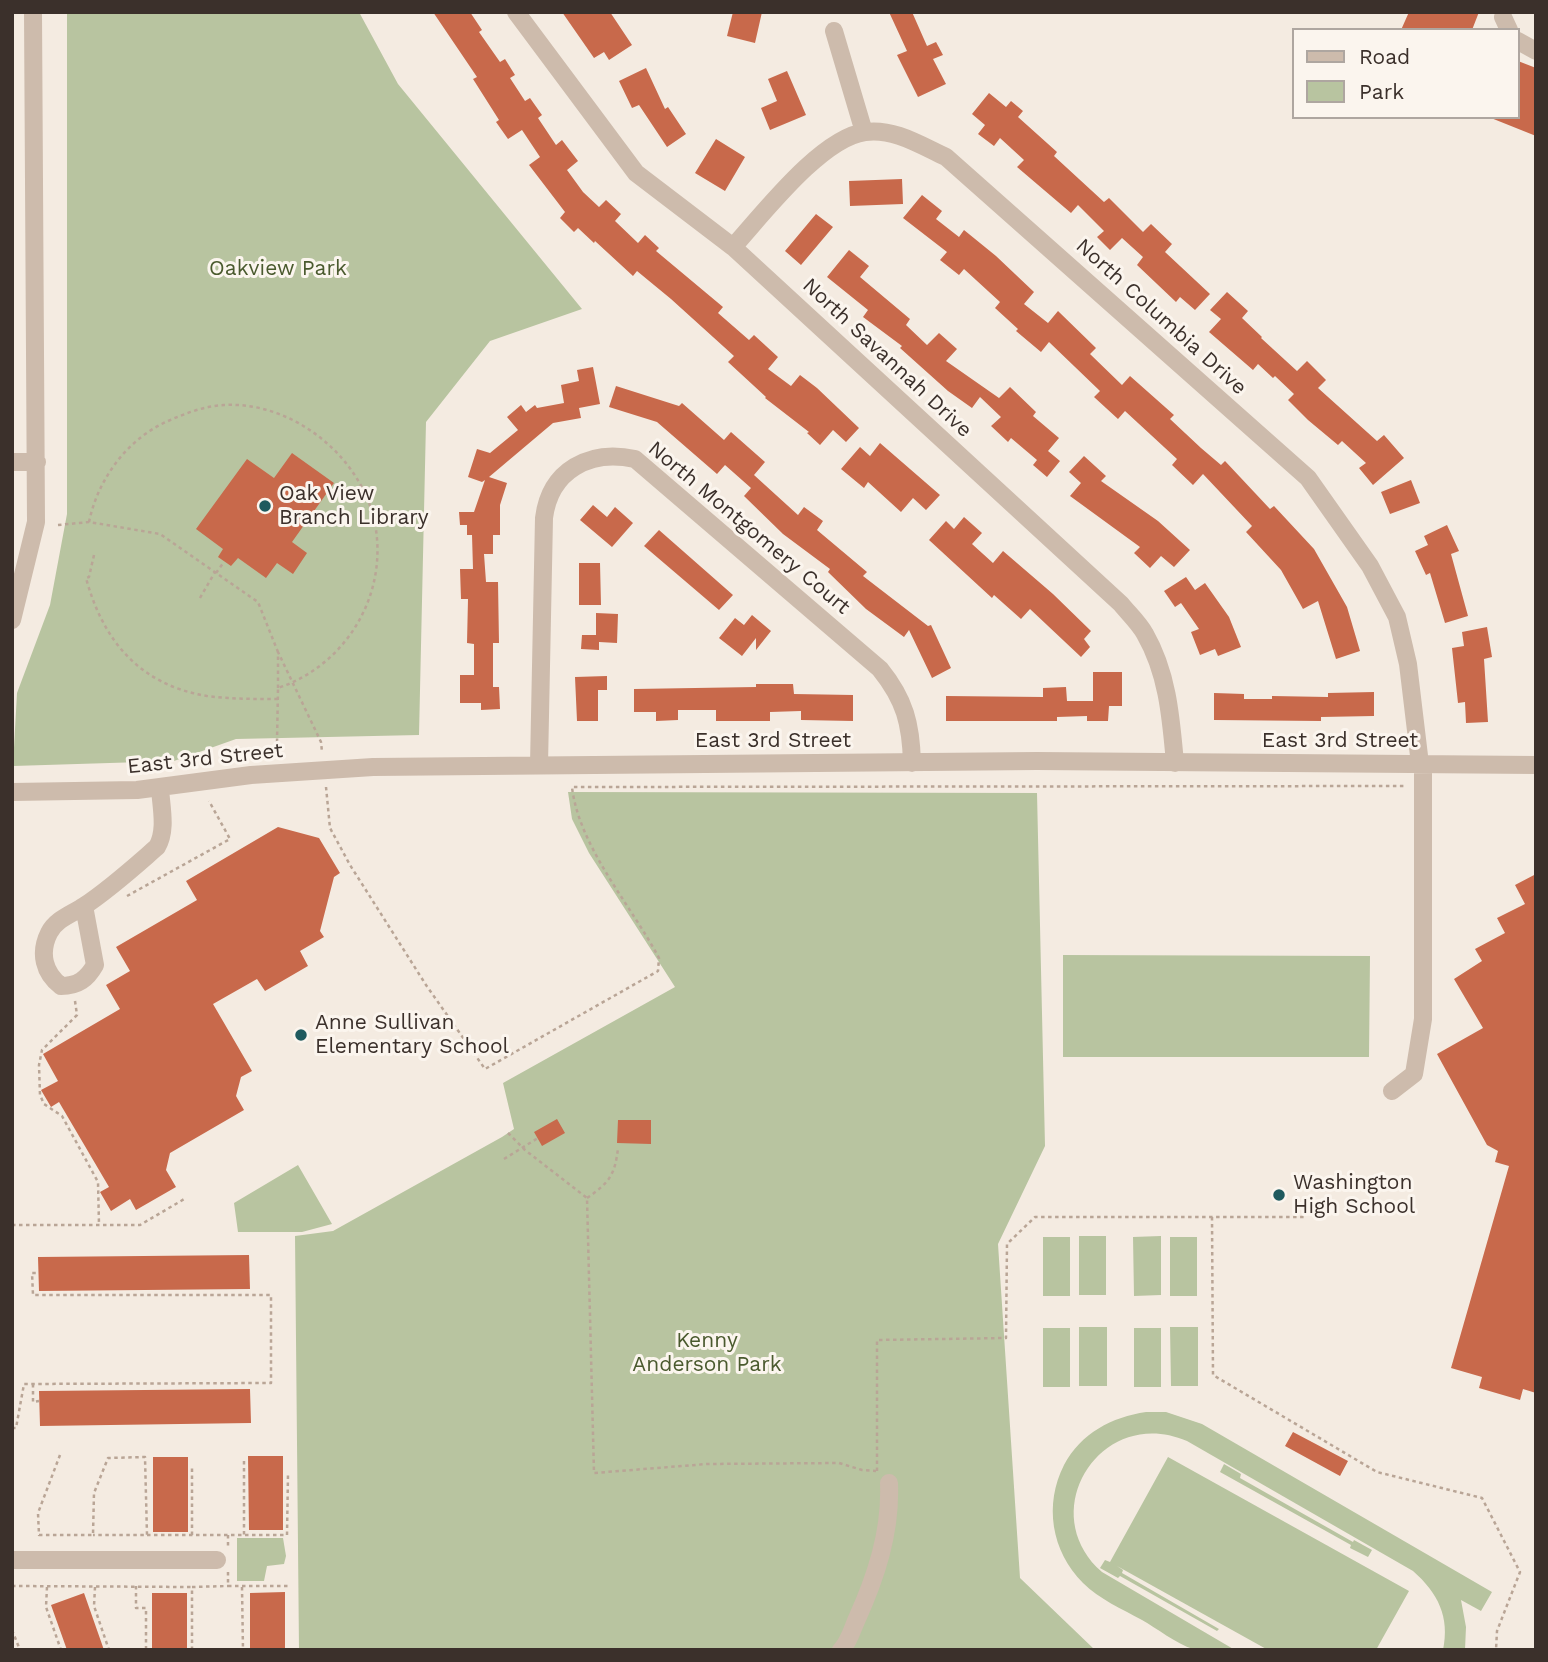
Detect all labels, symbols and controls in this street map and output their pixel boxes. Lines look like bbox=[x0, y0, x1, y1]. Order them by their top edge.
legend bbox=[1292, 28, 1520, 119]
text: Road bbox=[1359, 44, 1410, 69]
text: Park bbox=[1359, 79, 1404, 104]
street label: North Columbia Drive bbox=[1070, 234, 1252, 400]
park label: Oakview Park bbox=[209, 256, 347, 282]
street label: North Savannah Drive bbox=[797, 273, 977, 443]
street label: North Montgomery Court bbox=[643, 436, 855, 620]
place label: Oak View Branch Library bbox=[279, 481, 429, 531]
marker: Oak View Branch Library bbox=[257, 498, 273, 514]
street label: East 3rd Street bbox=[695, 728, 851, 754]
street label: East 3rd Street bbox=[1262, 728, 1418, 754]
street label: East 3rd Street bbox=[126, 738, 284, 780]
place label: Anne Sullivan Elementary School bbox=[315, 1010, 509, 1060]
marker: Anne Sullivan Elementary School bbox=[293, 1027, 309, 1043]
place label: Washington High School bbox=[1293, 1170, 1415, 1220]
marker: Washington High School bbox=[1271, 1187, 1287, 1203]
park label: Kenny Anderson Park bbox=[632, 1328, 782, 1378]

